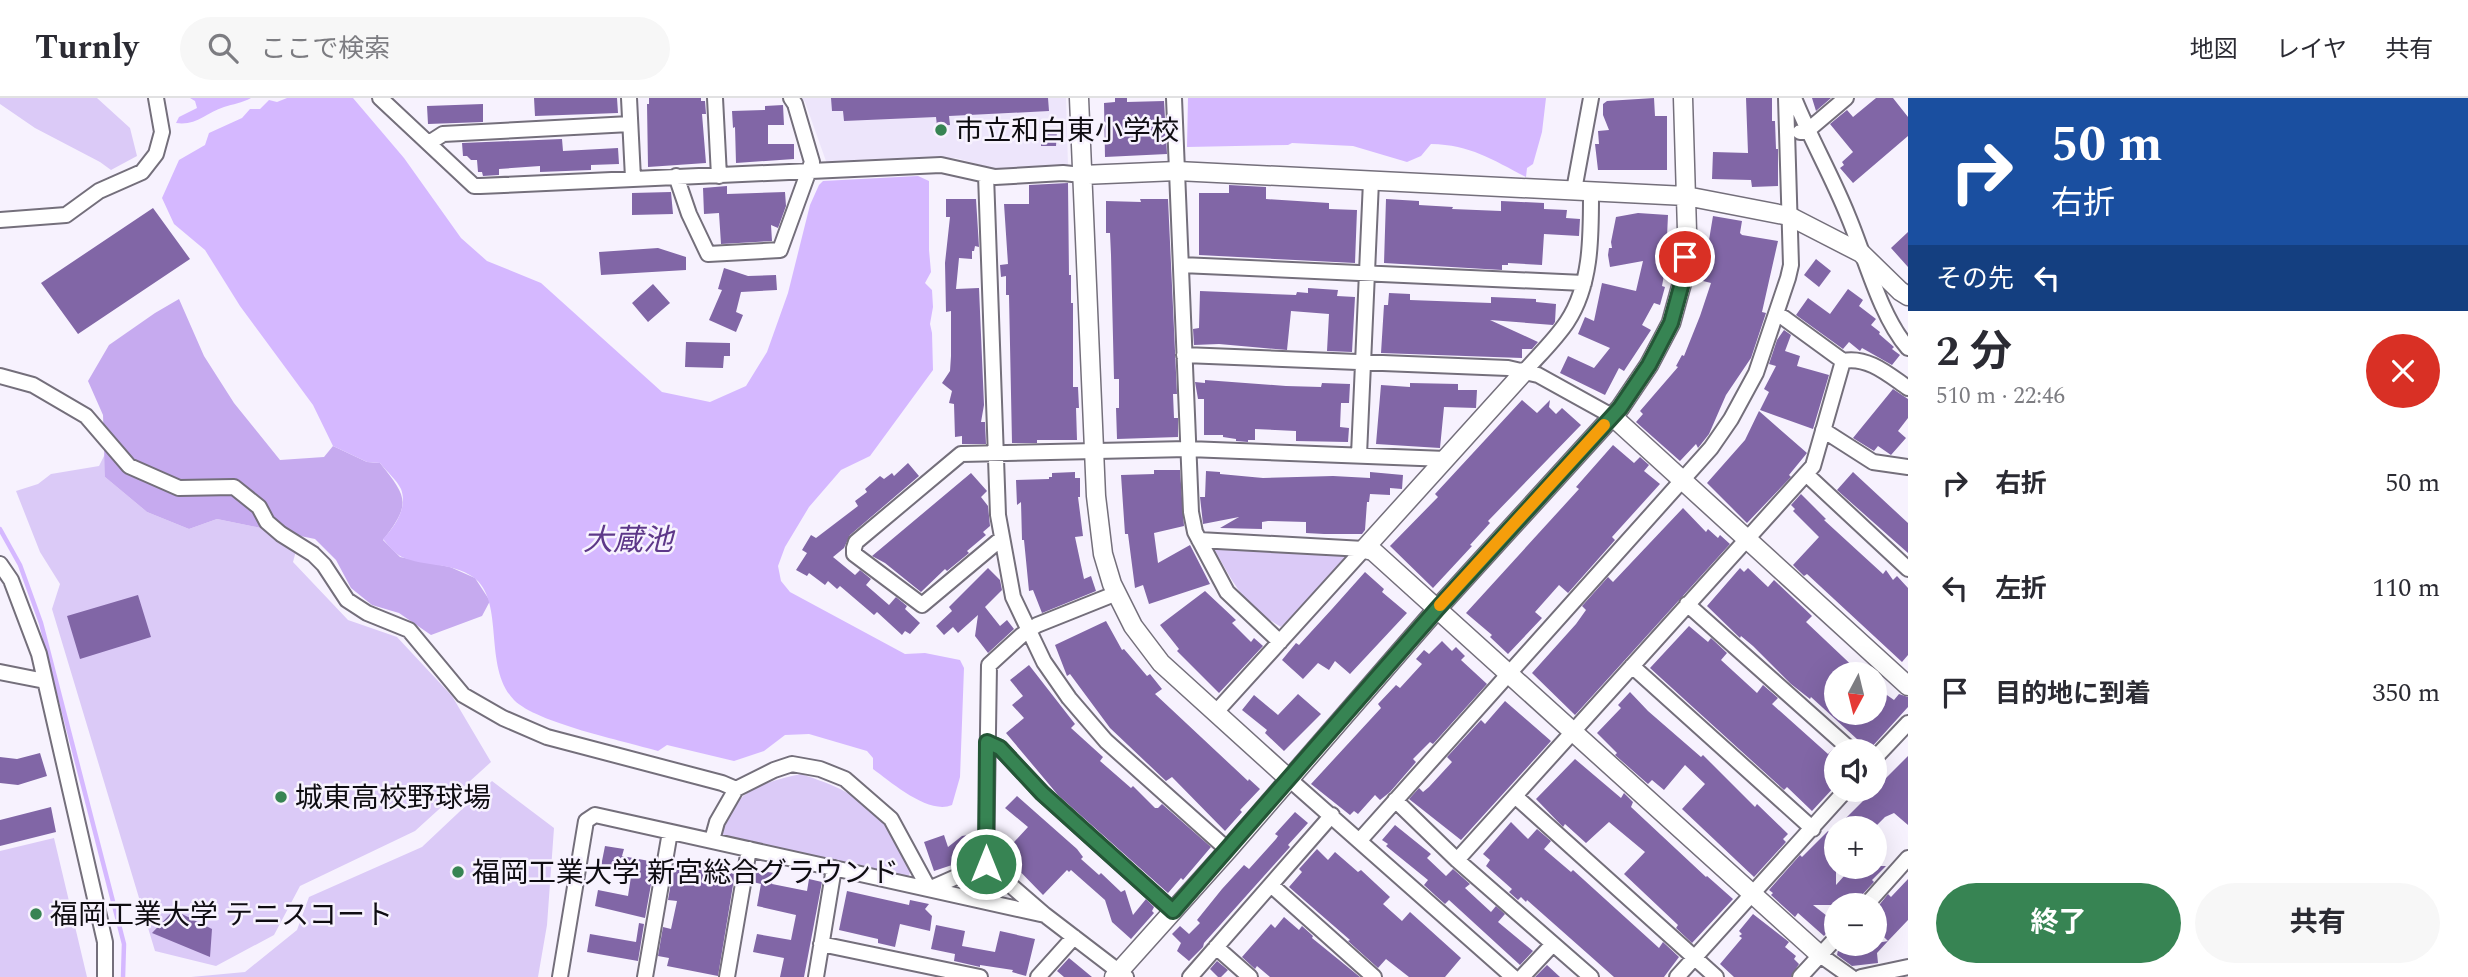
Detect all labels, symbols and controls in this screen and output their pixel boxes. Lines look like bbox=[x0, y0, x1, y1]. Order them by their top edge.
search box bbox=[180, 17, 670, 80]
text: Turnly bbox=[35, 23, 138, 73]
icon: search bbox=[204, 29, 242, 67]
text: ここで検索 bbox=[260, 29, 390, 69]
text: 地図 bbox=[2190, 32, 2238, 68]
text: レイヤ bbox=[2276, 32, 2347, 68]
text: 共有 bbox=[2385, 32, 2433, 68]
text: 50 m bbox=[2051, 108, 2162, 183]
place label: 市立和白東小学校 bbox=[955, 110, 1179, 153]
marker: 市立和白東小学校 bbox=[933, 122, 949, 138]
icon: right bbox=[1936, 126, 2027, 217]
text: 右折 bbox=[2051, 179, 2115, 228]
pin bbox=[1655, 227, 1715, 287]
icon: arrive bbox=[1666, 238, 1704, 276]
text: その先 bbox=[1936, 259, 2014, 299]
icon: left bbox=[2028, 259, 2066, 297]
text: 2 分 bbox=[1936, 321, 2012, 384]
button: close bbox=[2366, 334, 2440, 408]
text: 510 m · 22:46 bbox=[1936, 379, 2065, 414]
text: 50 m bbox=[2385, 463, 2440, 503]
icon: right bbox=[1936, 464, 1974, 502]
text: 右折 bbox=[1995, 464, 2047, 504]
water label: 大蔵池 bbox=[583, 518, 676, 564]
text: 110 m bbox=[2372, 568, 2440, 608]
icon: left bbox=[1936, 569, 1974, 607]
text: 左折 bbox=[1995, 569, 2047, 609]
north arrow bbox=[1824, 662, 1886, 724]
map controls bbox=[1824, 662, 1887, 956]
text: 350 m bbox=[2372, 673, 2440, 713]
icon: arrive bbox=[1936, 674, 1974, 712]
text: 目的地に到着 bbox=[1995, 674, 2151, 714]
button: sound bbox=[1824, 739, 1887, 802]
place label: 城東高校野球場 bbox=[295, 777, 491, 820]
marker: 城東高校野球場 bbox=[273, 789, 289, 805]
button: + bbox=[1824, 816, 1887, 879]
position arrow bbox=[949, 827, 1023, 901]
place label: 福岡工業大学 新宮総合グラウンド bbox=[472, 852, 899, 895]
marker: 福岡工業大学 新宮総合グラウンド bbox=[450, 864, 466, 880]
button: 終了 bbox=[1936, 883, 2181, 963]
button: 共有 bbox=[2195, 883, 2440, 963]
button: − bbox=[1824, 893, 1887, 956]
place label: 福岡工業大学 テニスコート bbox=[50, 894, 393, 937]
marker: 福岡工業大学 テニスコート bbox=[28, 906, 44, 922]

